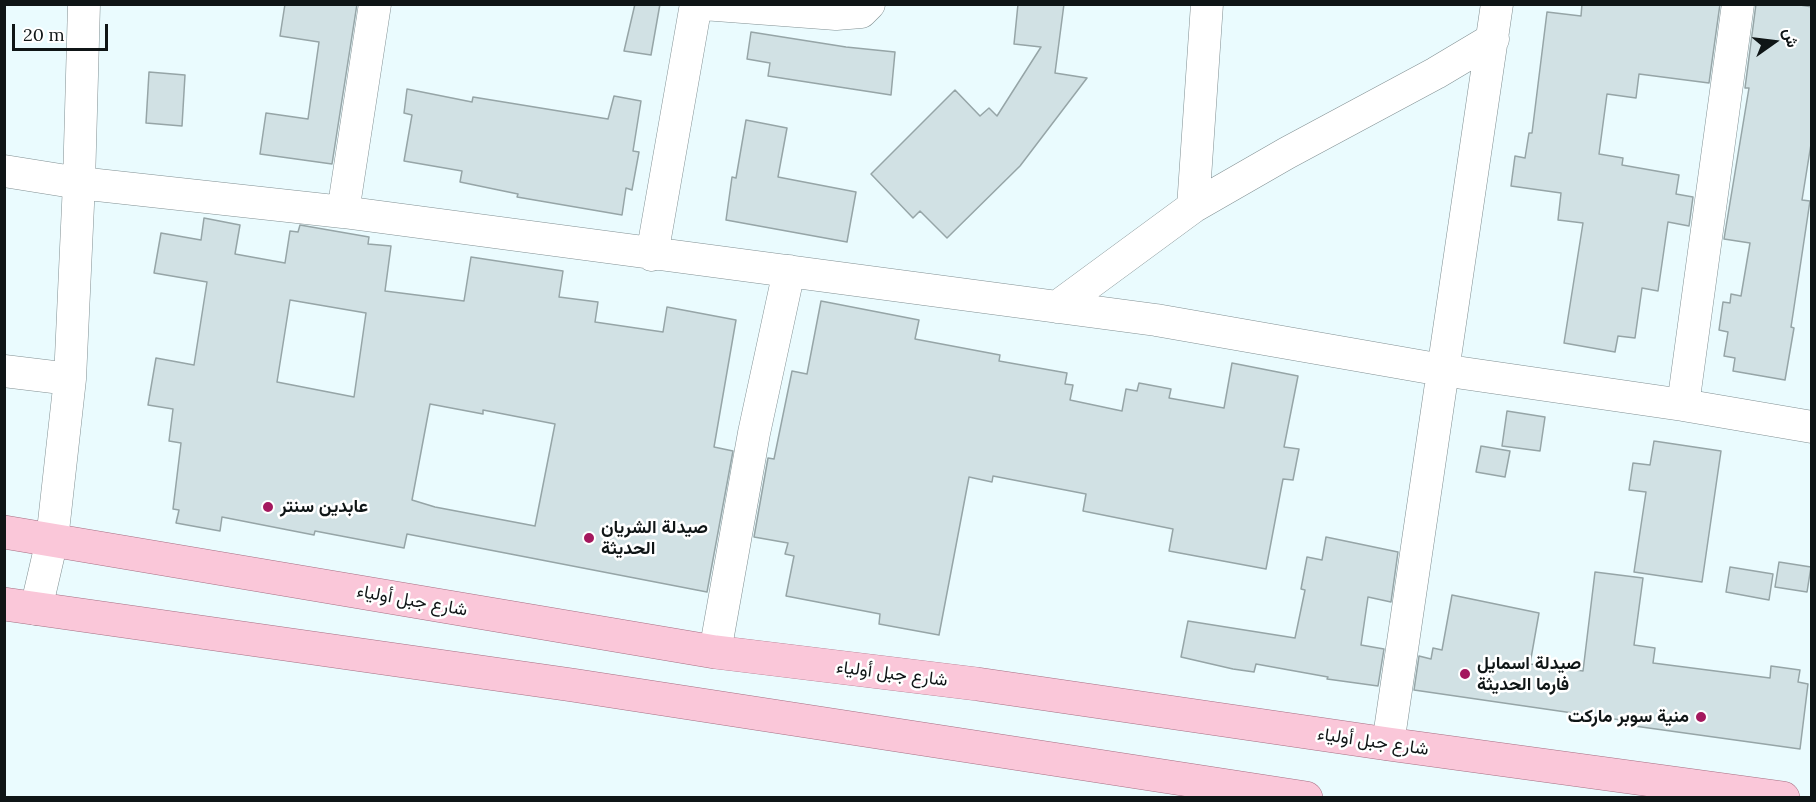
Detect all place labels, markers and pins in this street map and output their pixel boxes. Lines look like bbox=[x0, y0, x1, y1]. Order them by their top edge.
place label: عابدين سنتر bbox=[280, 496, 368, 518]
marker: عابدين سنتر bbox=[261, 500, 275, 514]
place label: صيدلة الشريان الحديثة bbox=[601, 517, 708, 560]
marker: صيدلة الشريان الحديثة bbox=[582, 531, 596, 545]
place label: صيدلة اسمايل فارما الحديثة bbox=[1477, 653, 1581, 696]
marker: صيدلة اسمايل فارما الحديثة bbox=[1458, 667, 1472, 681]
place label: منية سوبر ماركت bbox=[1568, 706, 1689, 728]
marker: منية سوبر ماركت bbox=[1694, 710, 1708, 724]

